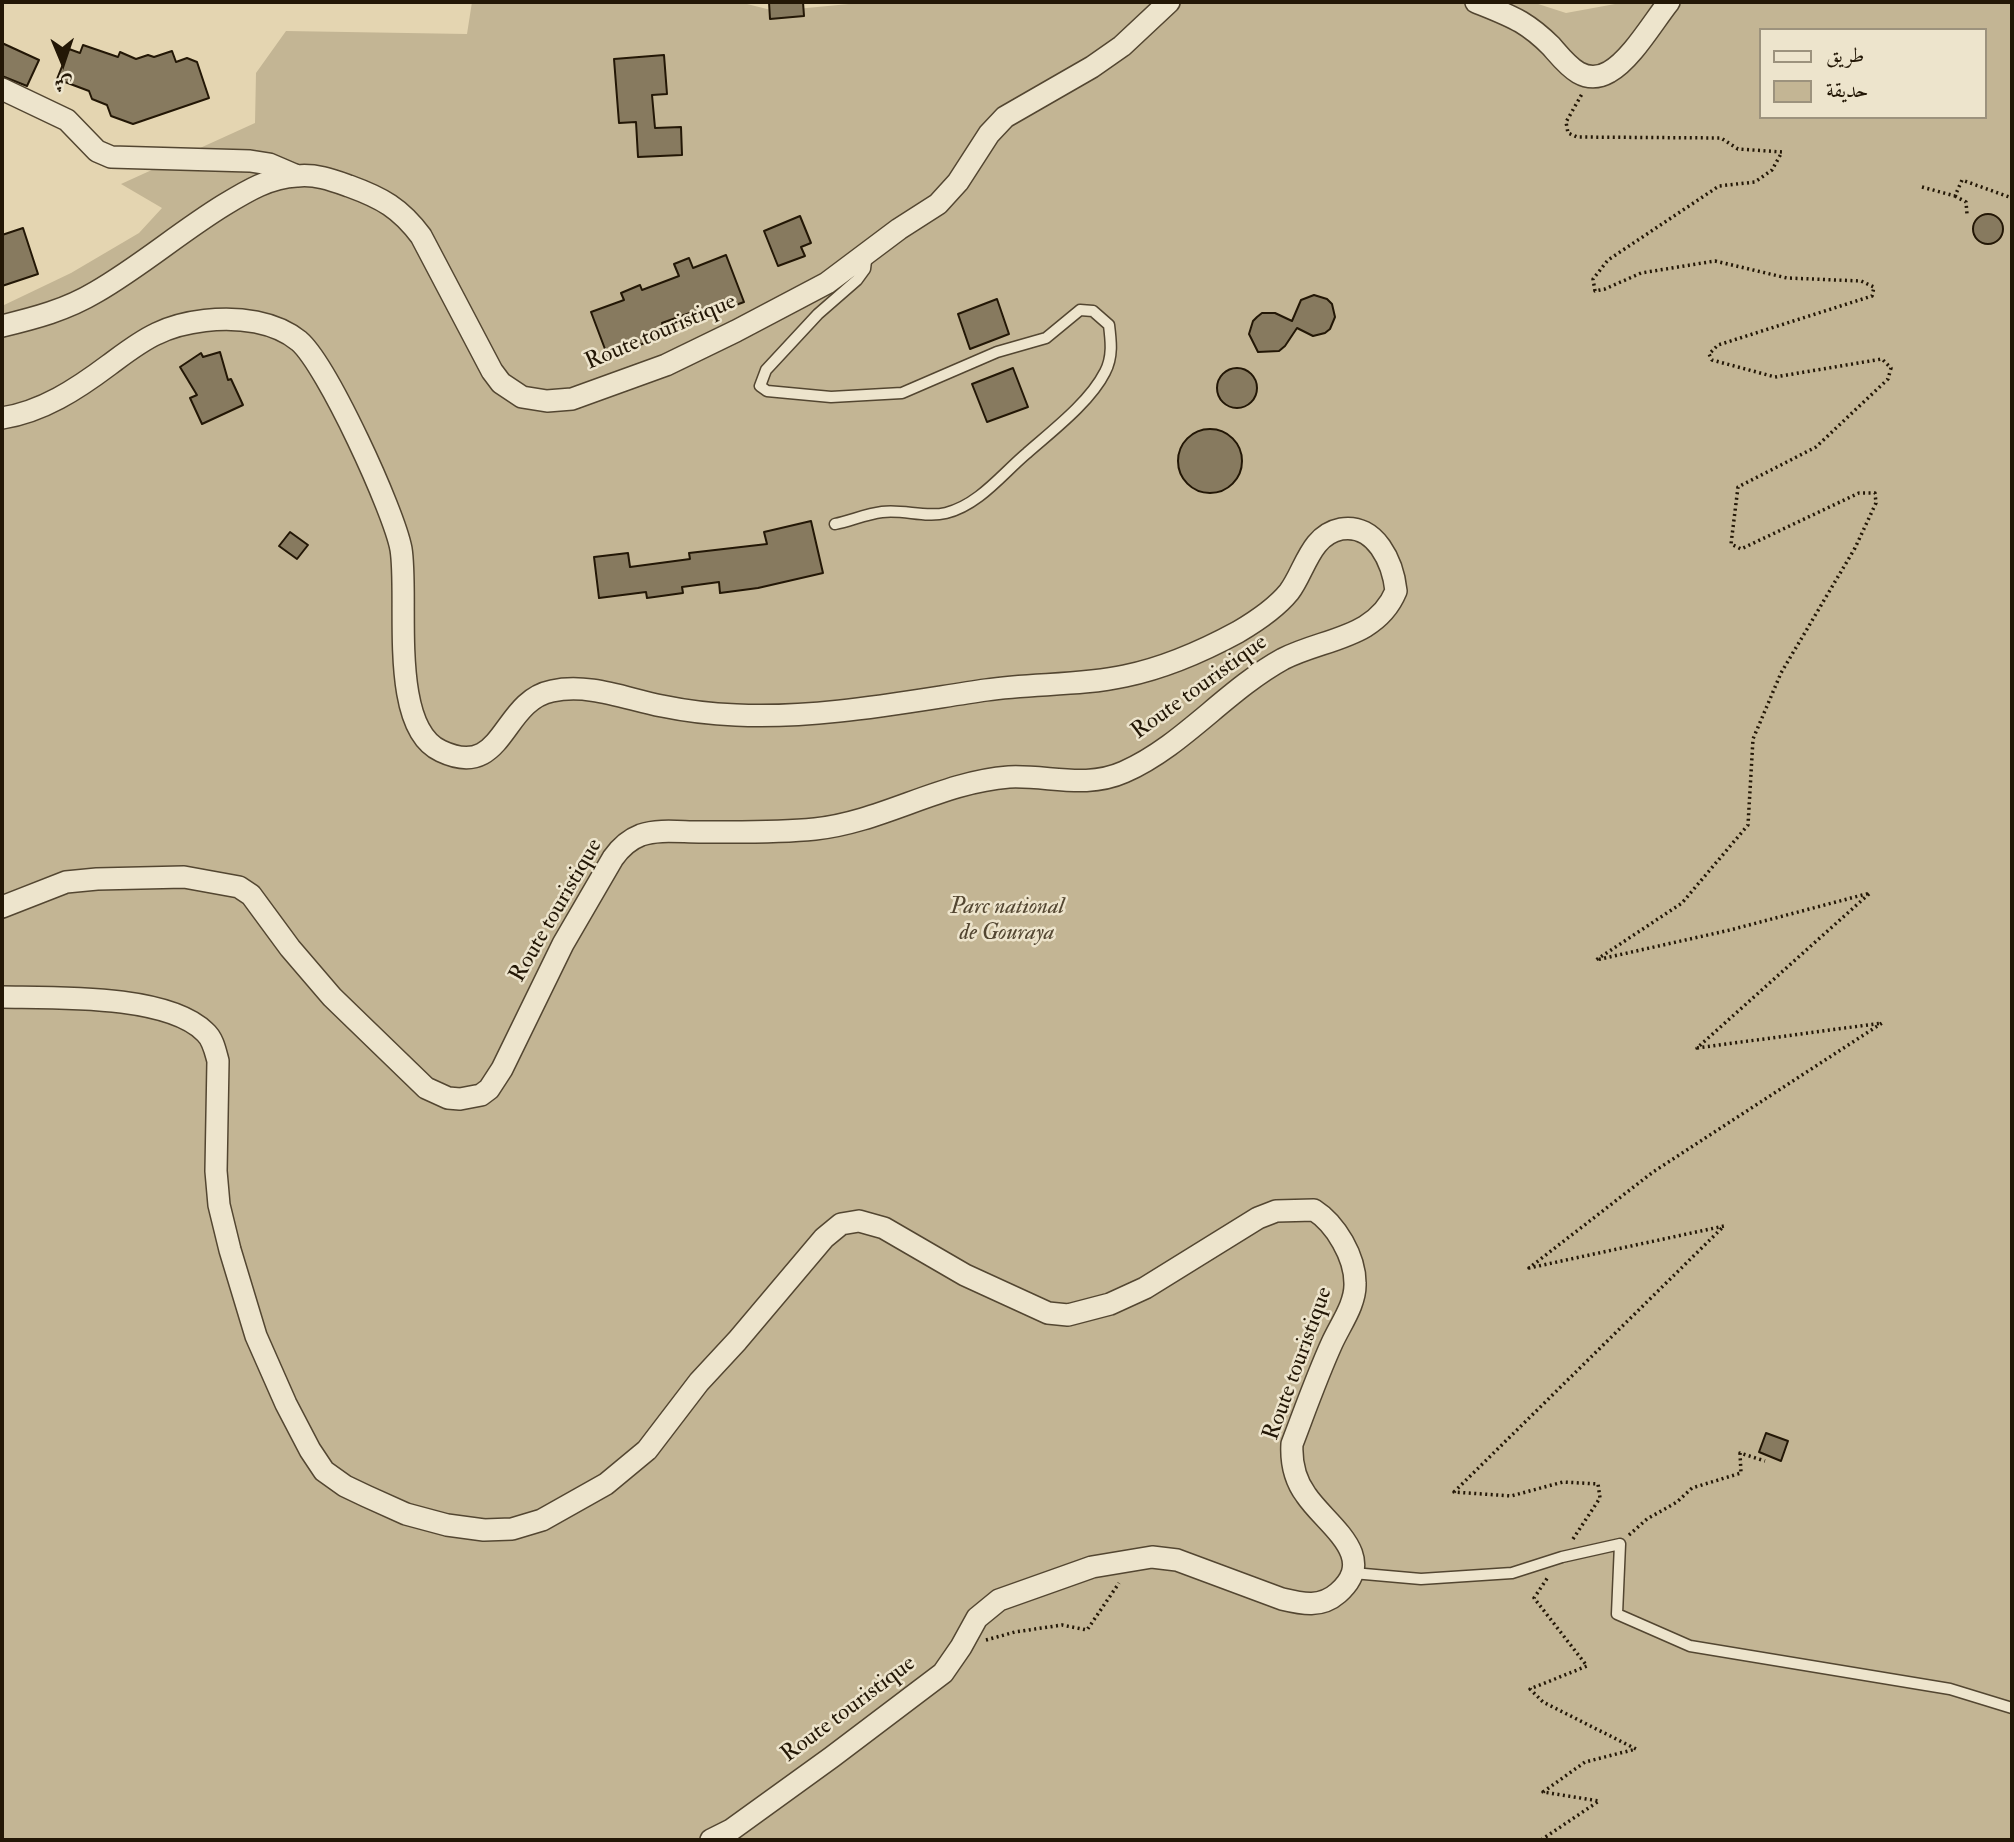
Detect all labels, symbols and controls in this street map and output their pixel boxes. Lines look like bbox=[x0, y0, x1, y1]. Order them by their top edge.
north arrow bbox=[28, 28, 98, 98]
legend bbox=[1758, 28, 1986, 119]
text: طريق bbox=[1826, 42, 1864, 69]
text: ش bbox=[54, 72, 74, 96]
text: حديقة bbox=[1826, 77, 1869, 104]
street label: Route touristique bbox=[582, 289, 740, 377]
street label: Route touristique bbox=[1127, 630, 1273, 746]
street label: Route touristique bbox=[505, 834, 609, 988]
park label: Parc national de Gouraya bbox=[950, 894, 1064, 948]
street label: Route touristique bbox=[1259, 1284, 1339, 1444]
street label: Route touristique bbox=[776, 1651, 922, 1769]

